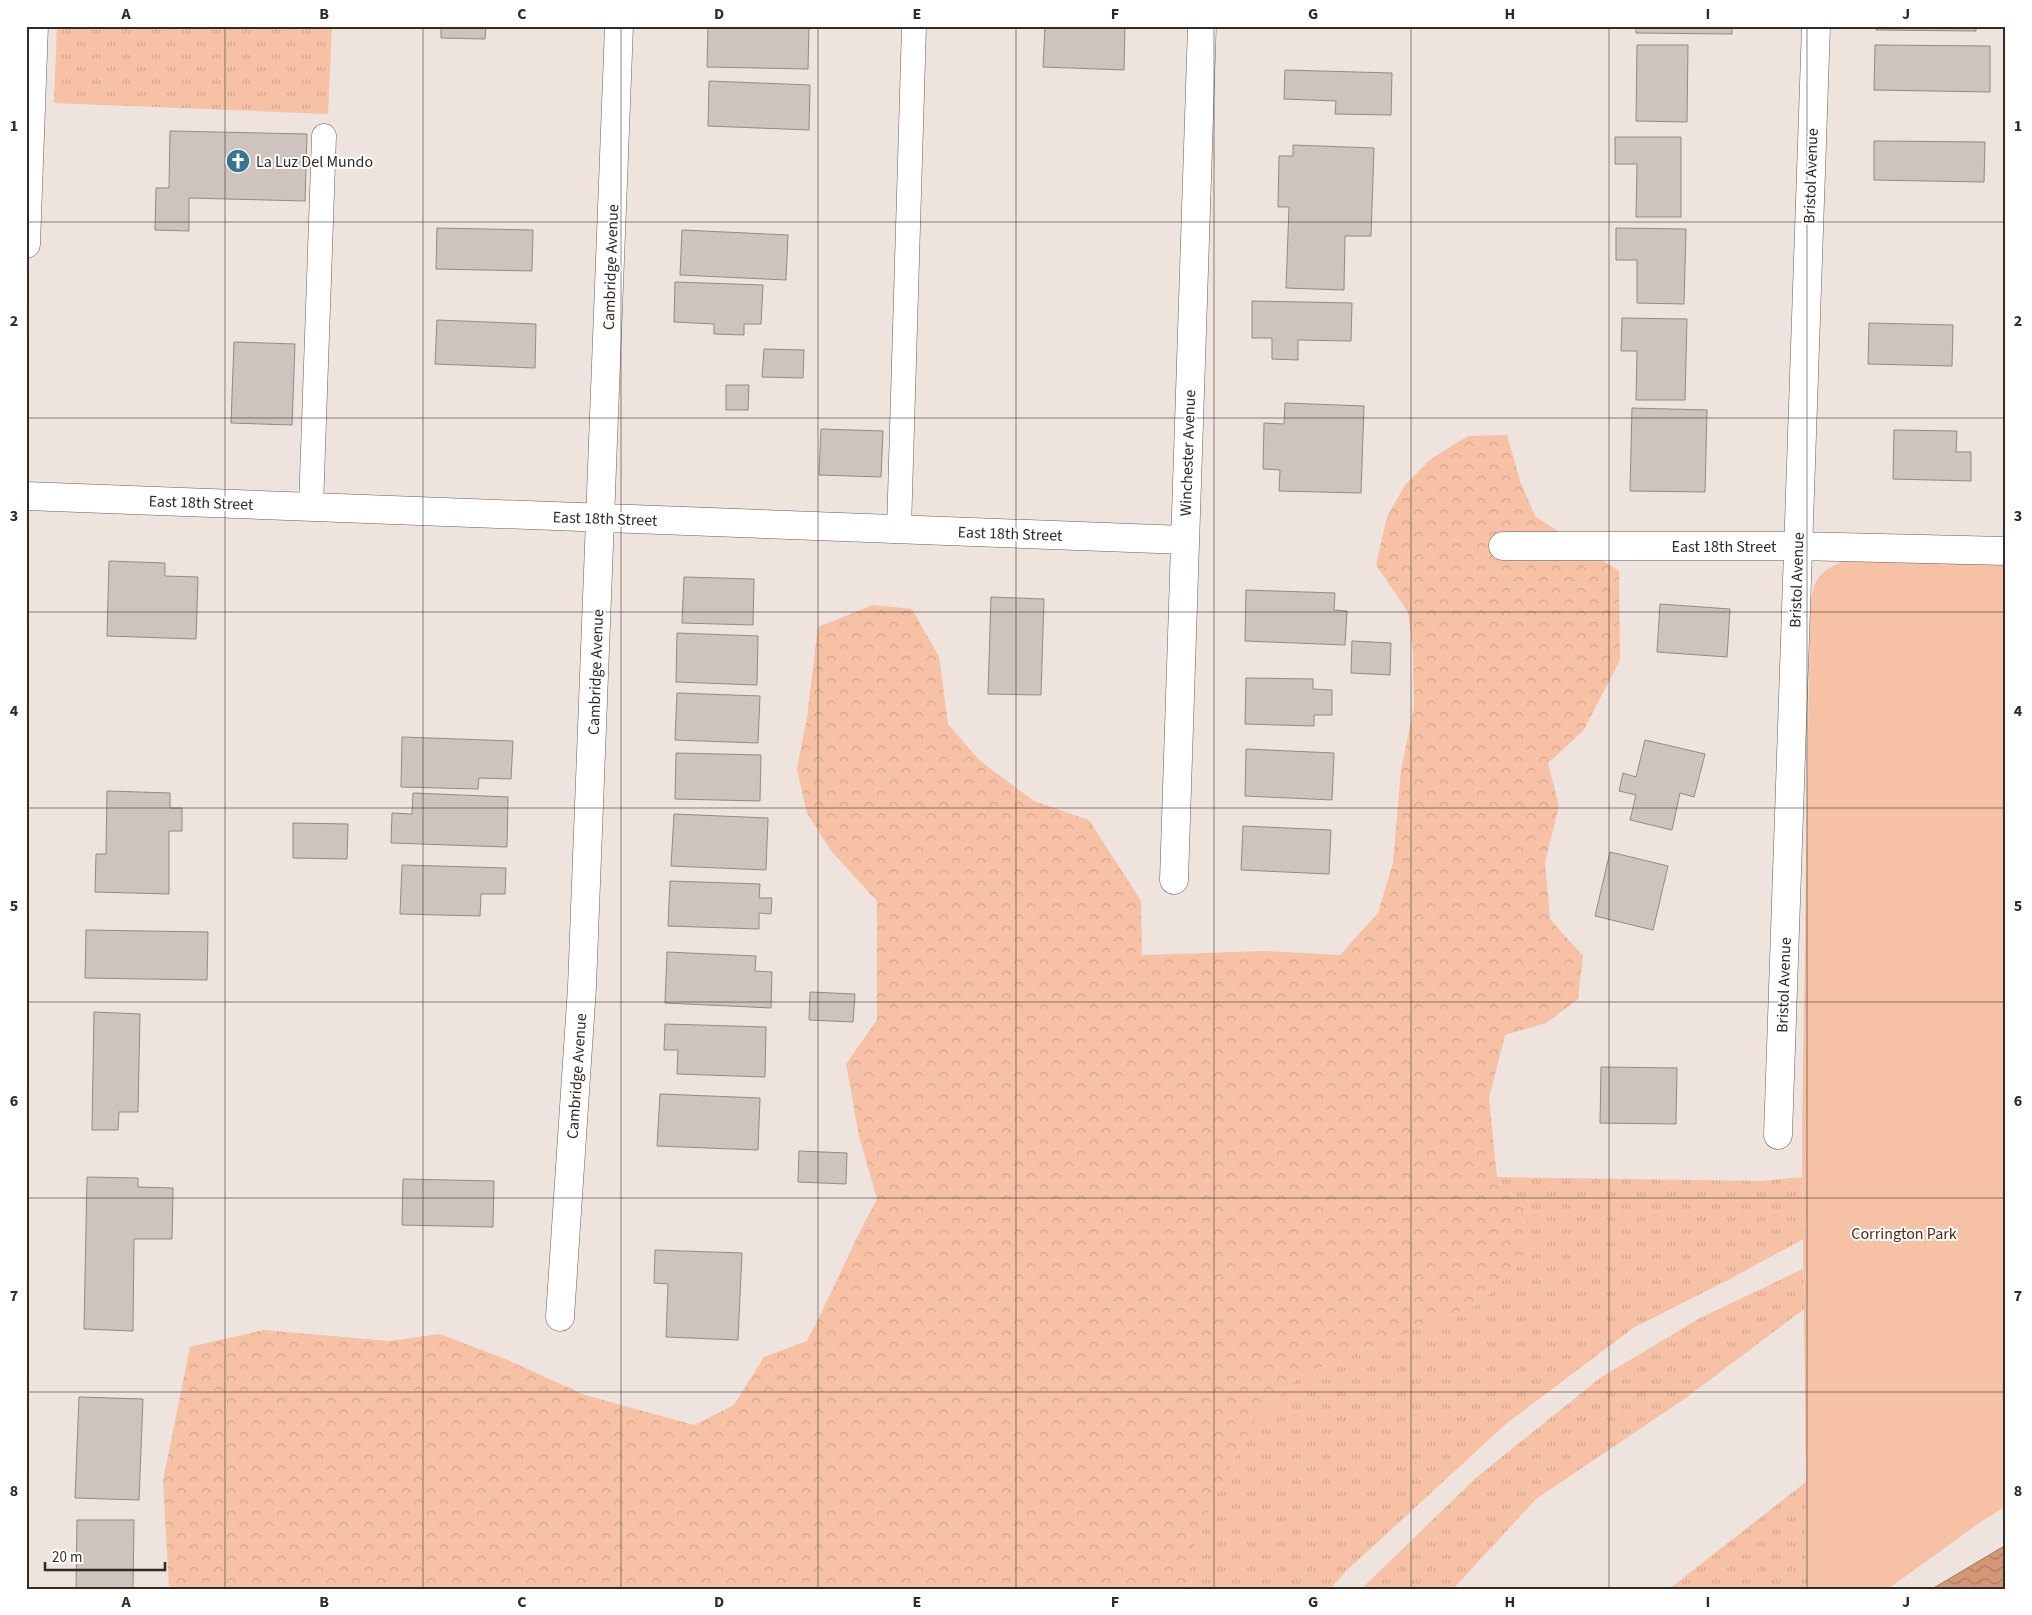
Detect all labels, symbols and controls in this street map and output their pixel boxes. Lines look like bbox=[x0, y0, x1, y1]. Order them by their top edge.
text: A bbox=[120, 3, 131, 25]
text: B bbox=[319, 3, 329, 25]
text: C bbox=[517, 3, 527, 25]
text: D bbox=[714, 3, 724, 25]
text: E bbox=[913, 3, 921, 25]
text: F bbox=[1111, 3, 1119, 25]
text: G bbox=[1308, 3, 1318, 25]
text: H bbox=[1505, 3, 1515, 25]
text: I bbox=[1706, 3, 1710, 25]
text: J bbox=[1902, 3, 1910, 25]
text: 1 bbox=[10, 115, 18, 137]
text: 1 bbox=[2014, 115, 2022, 137]
street label: Bristol Avenue bbox=[1798, 128, 1824, 224]
church icon: La Luz Del Mundo bbox=[225, 148, 251, 174]
place label: La Luz Del Mundo bbox=[256, 151, 373, 173]
street label: Cambridge Avenue bbox=[598, 204, 624, 330]
text: 2 bbox=[10, 310, 18, 332]
text: 2 bbox=[2014, 310, 2022, 332]
street label: Winchester Avenue bbox=[1175, 389, 1201, 517]
street label: East 18th Street bbox=[148, 490, 254, 516]
text: 3 bbox=[10, 505, 18, 527]
text: 3 bbox=[2014, 505, 2022, 527]
street label: East 18th Street bbox=[552, 506, 658, 532]
street label: East 18th Street bbox=[957, 521, 1063, 547]
street label: Bristol Avenue bbox=[1784, 532, 1810, 628]
street label: East 18th Street bbox=[1672, 536, 1777, 558]
street label: Cambridge Avenue bbox=[583, 609, 609, 735]
text: 4 bbox=[10, 700, 19, 722]
text: 4 bbox=[2014, 700, 2023, 722]
text: 5 bbox=[10, 895, 18, 917]
text: 5 bbox=[2014, 895, 2022, 917]
street label: Bristol Avenue bbox=[1771, 937, 1797, 1033]
street label: Cambridge Avenue bbox=[562, 1012, 592, 1140]
text: 6 bbox=[10, 1090, 18, 1112]
text: 6 bbox=[2014, 1090, 2022, 1112]
park label: Corrington Park bbox=[1851, 1223, 1957, 1245]
text: 7 bbox=[10, 1285, 18, 1307]
text: 7 bbox=[2014, 1285, 2022, 1307]
text: 8 bbox=[10, 1480, 18, 1502]
text: 8 bbox=[2014, 1480, 2022, 1502]
scale bar bbox=[45, 1540, 165, 1572]
text: 20 m bbox=[52, 1547, 82, 1568]
text: A bbox=[120, 1591, 131, 1613]
text: B bbox=[319, 1591, 329, 1613]
text: C bbox=[517, 1591, 527, 1613]
text: D bbox=[714, 1591, 724, 1613]
text: E bbox=[913, 1591, 921, 1613]
text: F bbox=[1111, 1591, 1119, 1613]
text: G bbox=[1308, 1591, 1318, 1613]
text: H bbox=[1505, 1591, 1515, 1613]
text: I bbox=[1706, 1591, 1710, 1613]
text: J bbox=[1902, 1591, 1910, 1613]

